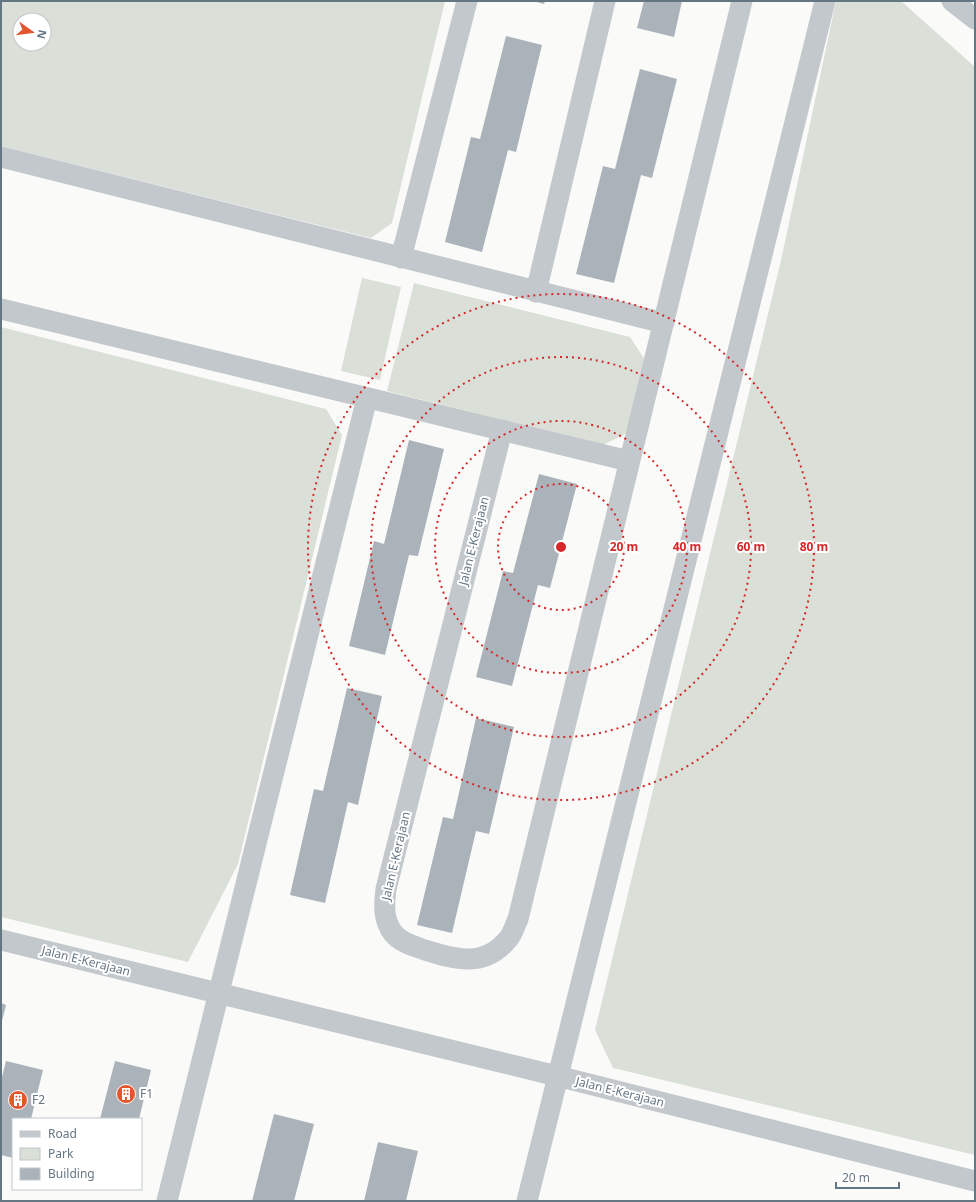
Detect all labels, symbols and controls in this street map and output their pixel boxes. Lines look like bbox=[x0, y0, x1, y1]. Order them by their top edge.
north arrow bbox=[12, 12, 52, 52]
text: N bbox=[34, 28, 51, 41]
street label: Jalan E-Kerajaan bbox=[454, 495, 493, 588]
text: 20 m bbox=[610, 538, 638, 555]
text: 40 m bbox=[673, 538, 701, 555]
text: 60 m bbox=[737, 538, 765, 555]
text: 80 m bbox=[800, 538, 828, 555]
centre of rings bbox=[554, 540, 568, 554]
street label: Jalan E-Kerajaan bbox=[377, 810, 414, 903]
street label: Jalan E-Kerajaan bbox=[39, 941, 132, 980]
street label: Jalan E-Kerajaan bbox=[573, 1072, 666, 1111]
building icon: F1 bbox=[115, 1083, 137, 1105]
place label: F1 bbox=[140, 1085, 153, 1102]
building icon: F2 bbox=[7, 1089, 29, 1111]
place label: F2 bbox=[32, 1091, 45, 1108]
legend bbox=[12, 1118, 142, 1190]
text: Road bbox=[48, 1125, 77, 1142]
text: Park bbox=[48, 1145, 74, 1162]
scale bar bbox=[836, 1164, 899, 1190]
text: Building bbox=[48, 1165, 95, 1182]
text: 20 m bbox=[842, 1169, 870, 1186]

